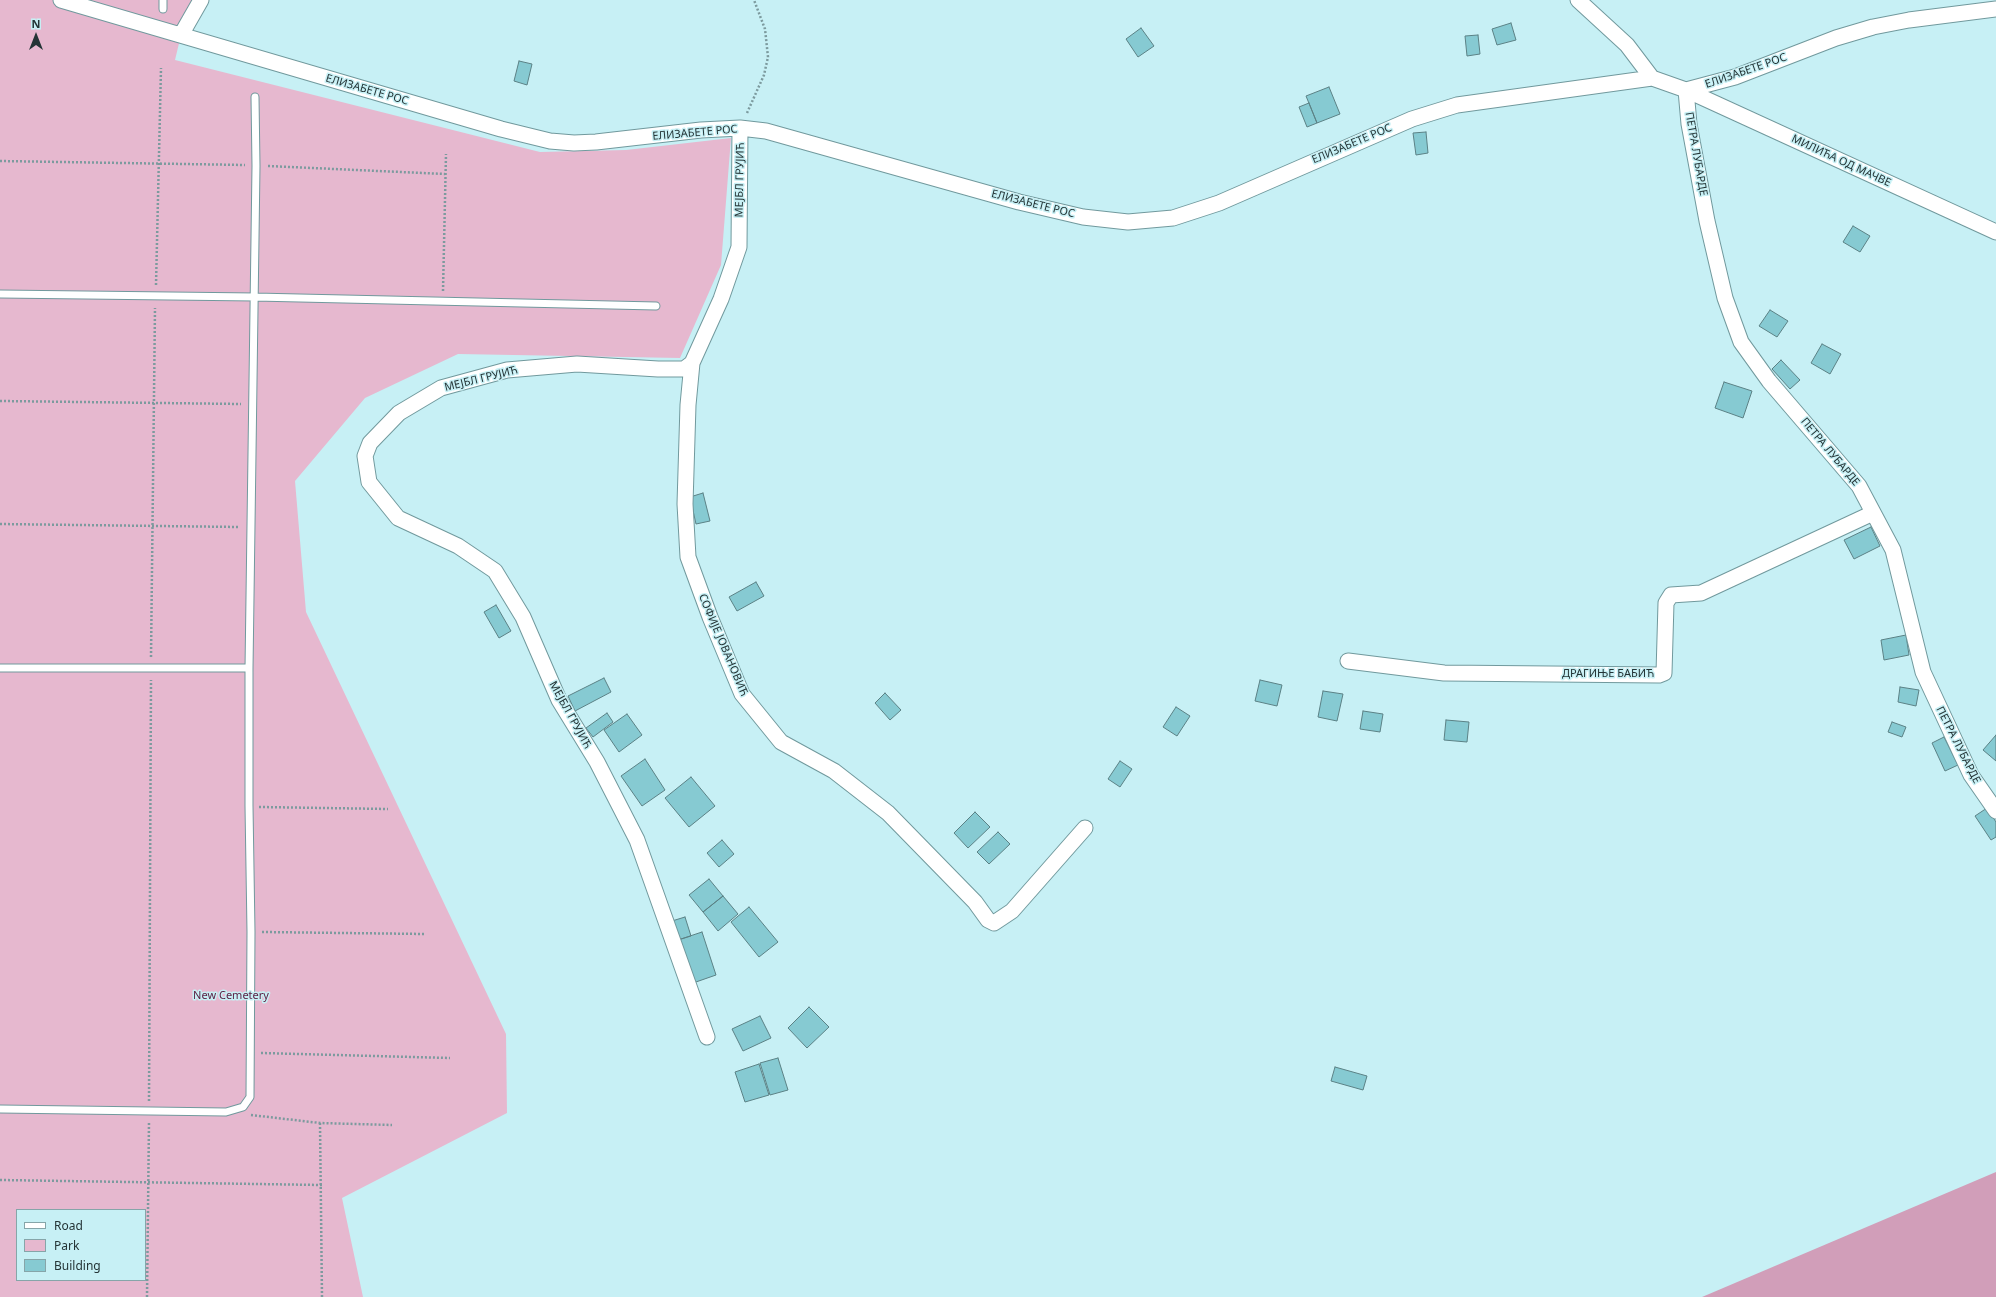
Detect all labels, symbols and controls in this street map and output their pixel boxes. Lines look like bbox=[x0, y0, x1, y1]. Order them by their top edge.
north arrow bbox=[16, 16, 56, 56]
text: N bbox=[32, 16, 40, 31]
street label: ЕЛИЗАБЕТЕ РОС bbox=[1703, 51, 1789, 91]
street label: ЕЛИЗАБЕТЕ РОС bbox=[324, 72, 410, 108]
street label: ПЕТРА ЛУБАРДЕ bbox=[1682, 111, 1710, 197]
street label: ЕЛИЗАБЕТЕ РОС bbox=[1310, 121, 1394, 167]
street label: ЕЛИЗАБЕТЕ РОС bbox=[652, 123, 738, 143]
street label: МИЛИЋА ОД МАЧВЕ bbox=[1789, 132, 1893, 190]
street label: МЕЈБЛ ГРУЈИЋ bbox=[733, 142, 747, 218]
street label: ЕЛИЗАБЕТЕ РОС bbox=[990, 187, 1076, 221]
street label: МЕЈБЛ ГРУЈИЋ bbox=[443, 364, 519, 394]
street label: ПЕТРА ЛУБАРДЕ bbox=[1798, 415, 1862, 489]
street label: СОФИЈЕ ЈОВАНОВИЋ bbox=[695, 592, 751, 698]
street label: ДРАГИЊЕ БАБИЋ bbox=[1562, 667, 1654, 681]
street label: МЕЈБЛ ГРУЈИЋ bbox=[546, 679, 594, 751]
street label: ПЕТРА ЛУБАРДЕ bbox=[1933, 704, 1983, 786]
park label: New Cemetery bbox=[193, 989, 269, 1003]
legend bbox=[16, 1209, 146, 1281]
text: Road bbox=[54, 1217, 83, 1234]
text: Park bbox=[54, 1237, 79, 1254]
text: Building bbox=[54, 1257, 101, 1274]

